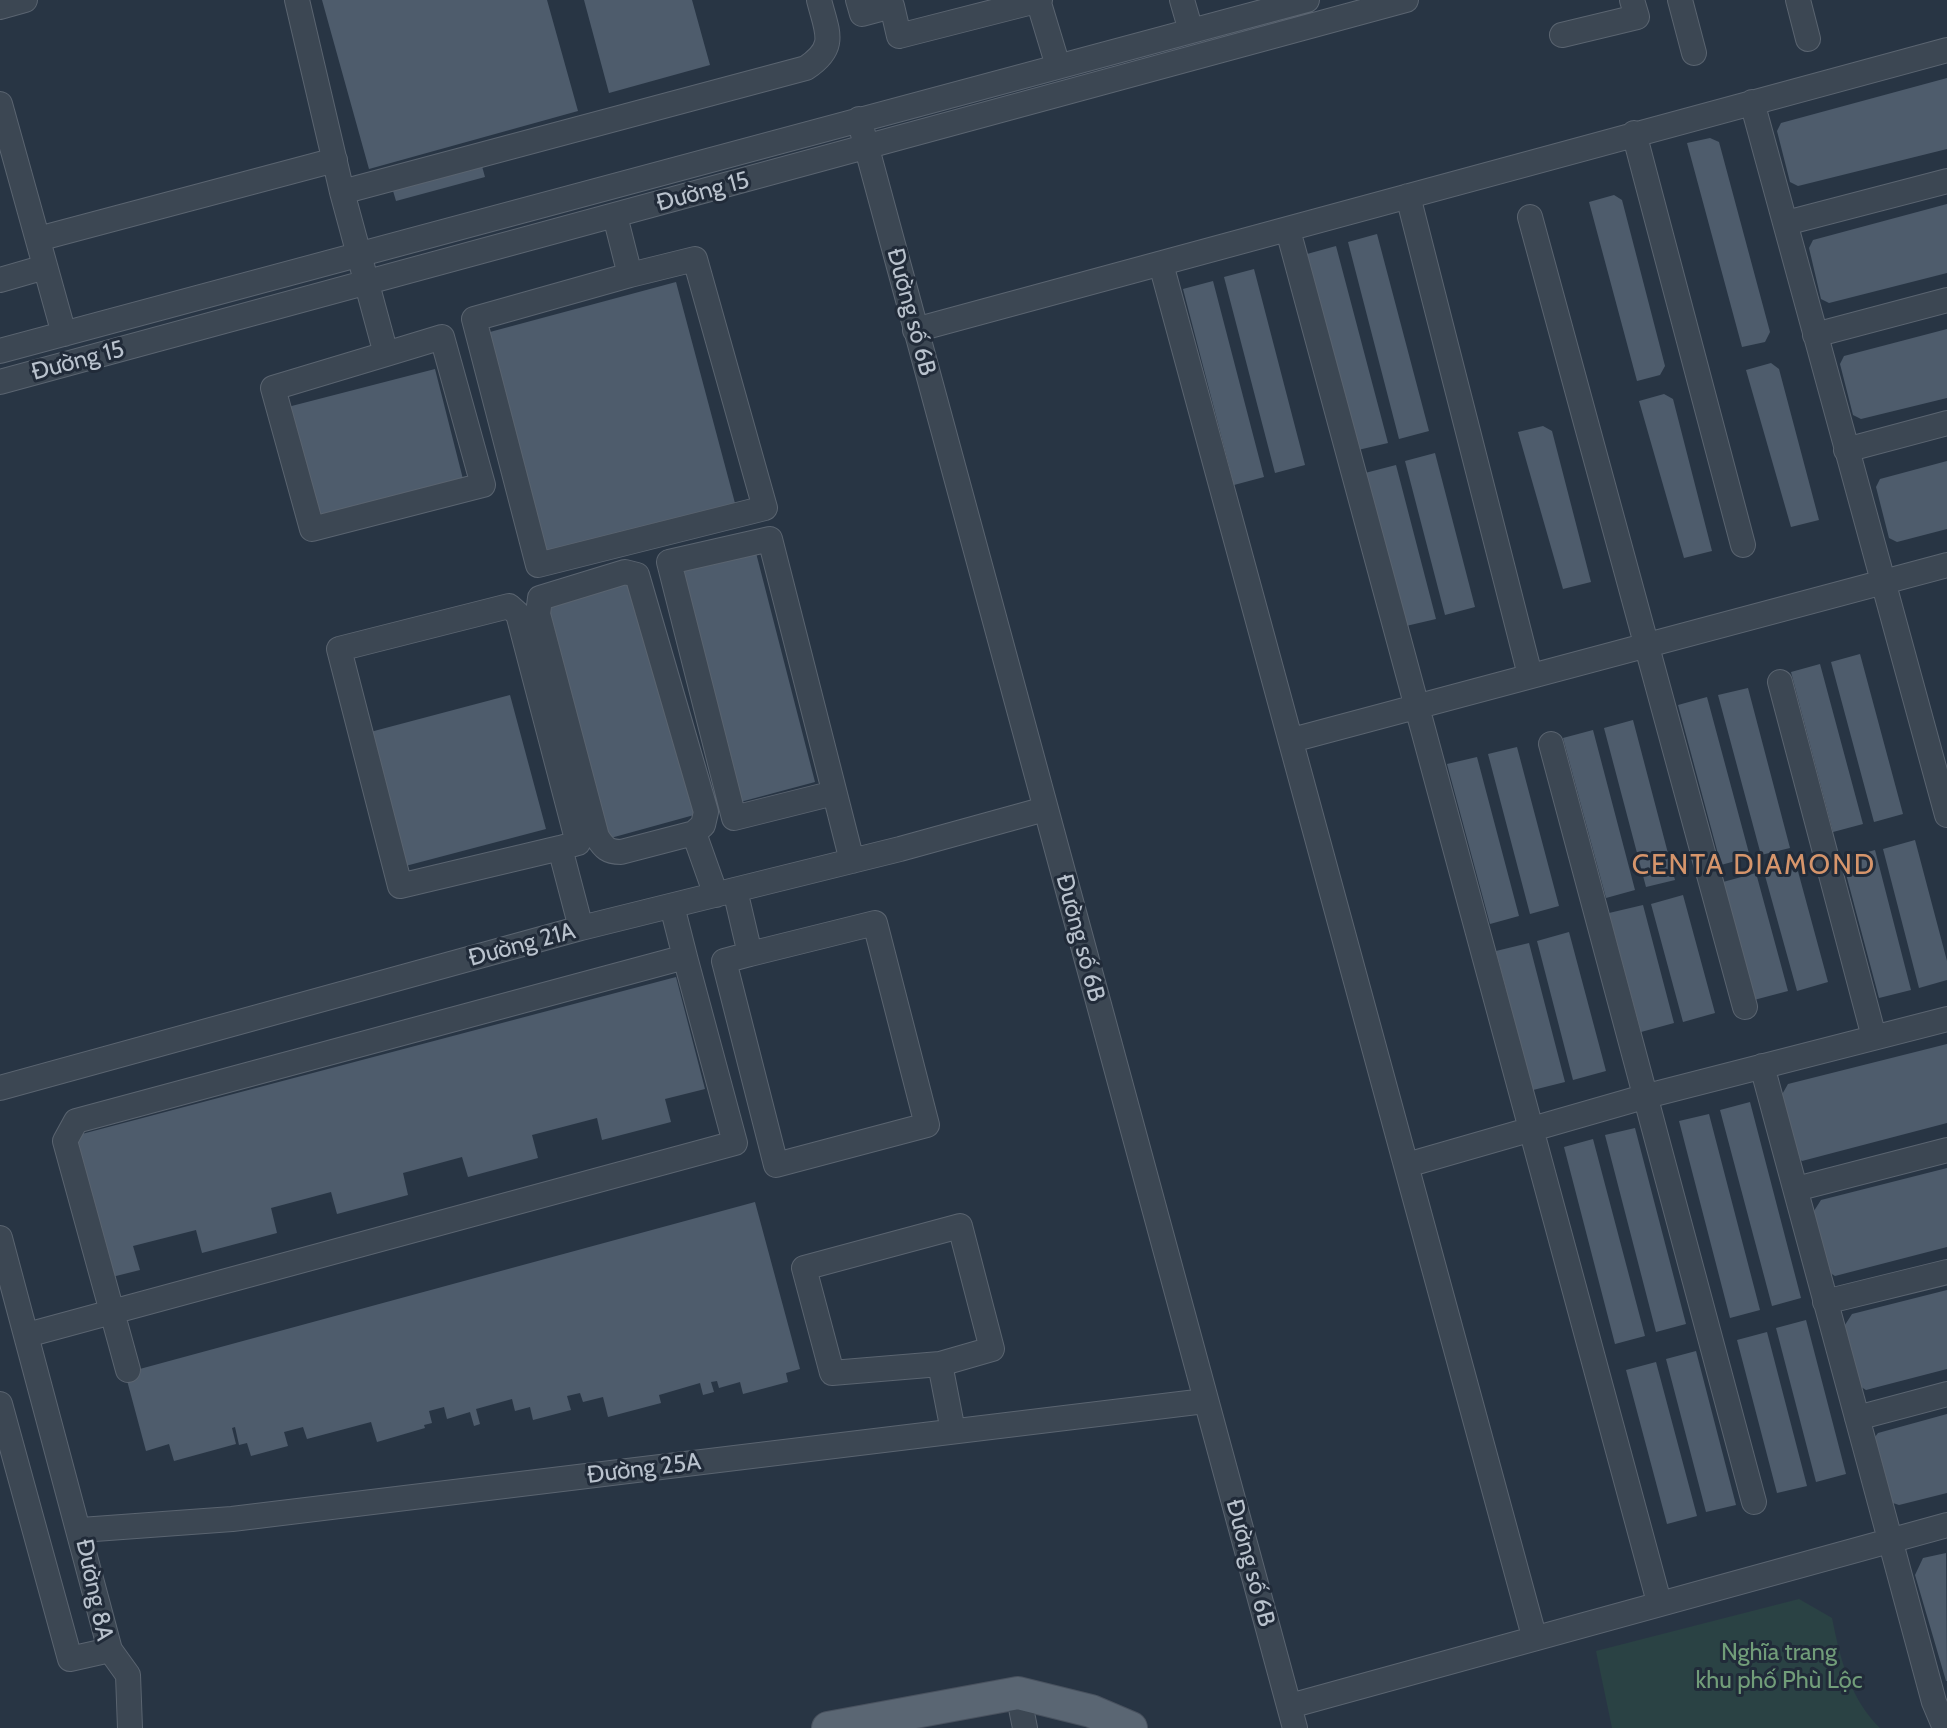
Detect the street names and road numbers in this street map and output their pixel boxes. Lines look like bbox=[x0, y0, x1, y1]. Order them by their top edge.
street label: Đường 15 bbox=[653, 166, 753, 218]
street label: Đường số 6B bbox=[880, 245, 942, 379]
street label: Đường 15 bbox=[28, 335, 128, 387]
street label: Đường số 6B bbox=[1049, 871, 1111, 1005]
street label: Đường 21A bbox=[466, 917, 578, 973]
street label: Đường 25A bbox=[585, 1448, 703, 1490]
street label: Đường số 6B bbox=[1219, 1496, 1281, 1630]
street label: Đường 8A bbox=[69, 1536, 119, 1644]

